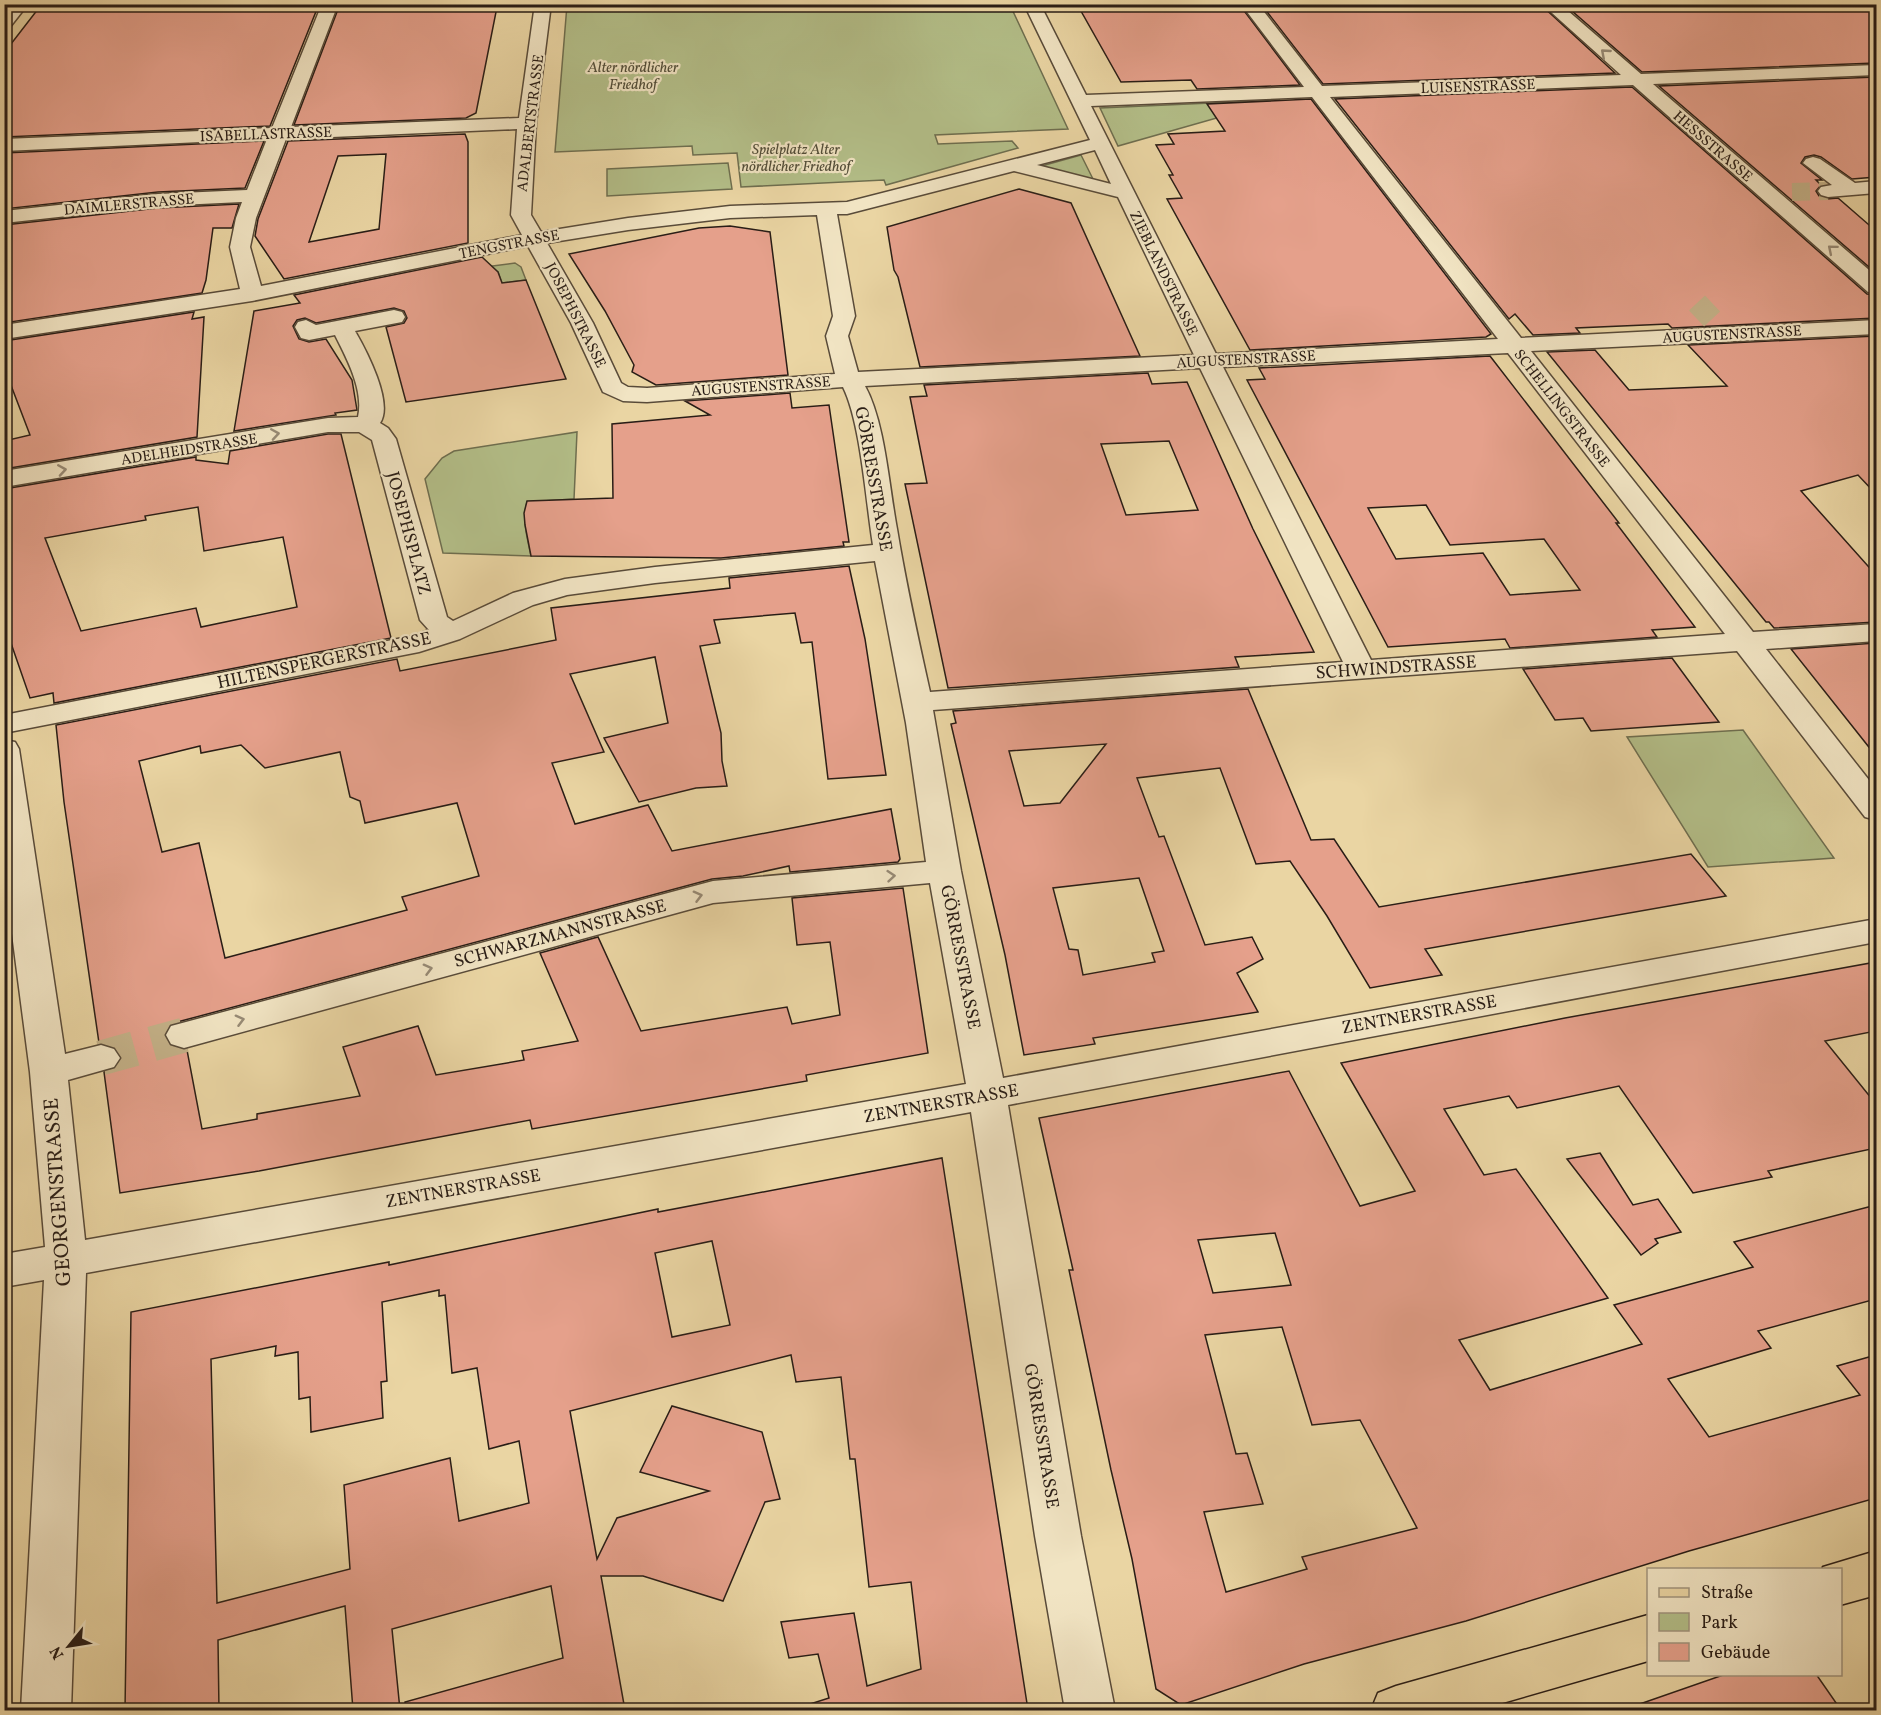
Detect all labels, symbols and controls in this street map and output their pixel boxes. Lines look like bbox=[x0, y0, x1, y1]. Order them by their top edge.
one-way arrow bbox=[1601, 49, 1612, 60]
street label: ADALBERTSTRASSE bbox=[513, 53, 550, 193]
park label: Alter nördlicher Friedhof bbox=[587, 58, 679, 96]
street label: LUISENSTRASSE bbox=[1420, 75, 1536, 100]
street label: HESSSTRASSE bbox=[1668, 107, 1756, 188]
street label: ISABELLASTRASSE bbox=[200, 123, 333, 148]
park label: Spielplatz Alter nördlicher Friedhof bbox=[741, 140, 853, 178]
street label: DAIMLERSTRASSE bbox=[63, 189, 195, 222]
street label: ZIEBLANDSTRASSE bbox=[1123, 208, 1202, 340]
street label: TENGSTRASSE bbox=[457, 225, 561, 266]
one-way arrow bbox=[1828, 245, 1839, 256]
street label: JOSEPHSTRASSE bbox=[539, 259, 610, 372]
street label: AUGUSTENSTRASSE bbox=[1662, 321, 1802, 350]
street label: SCHELLINGSTRASSE bbox=[1508, 345, 1614, 473]
street label: AUGUSTENSTRASSE bbox=[1176, 346, 1316, 375]
street label: AUGUSTENSTRASSE bbox=[691, 372, 832, 403]
street label: GÖRRESSTRASSE bbox=[847, 405, 898, 554]
street label: ADELHEIDSTRASSE bbox=[119, 429, 259, 472]
one-way arrow bbox=[271, 429, 280, 441]
one-way arrow bbox=[58, 464, 67, 476]
street label: JOSEPHSPLATZ bbox=[379, 469, 436, 598]
street label: HILTENSPERGERSTRASSE bbox=[215, 627, 434, 696]
street label: SCHWINDSTRASSE bbox=[1315, 650, 1478, 687]
one-way arrow bbox=[887, 870, 896, 883]
street label: GÖRRESSTRASSE bbox=[933, 883, 986, 1032]
one-way arrow bbox=[692, 891, 703, 903]
street label: SCHWARZMANNSTRASSE bbox=[451, 894, 670, 975]
one-way arrow bbox=[422, 964, 433, 976]
street label: ZENTNERSTRASSE bbox=[1340, 990, 1499, 1041]
one-way arrow bbox=[234, 1015, 245, 1027]
street label: ZENTNERSTRASSE bbox=[862, 1079, 1021, 1130]
street label: GEORGENSTRASSE bbox=[37, 1097, 80, 1287]
street label: ZENTNERSTRASSE bbox=[384, 1164, 543, 1215]
street label: GÖRRESSTRASSE bbox=[1017, 1362, 1064, 1511]
legend bbox=[1647, 1568, 1842, 1676]
text: Straße bbox=[1701, 1581, 1753, 1606]
text: Park bbox=[1701, 1611, 1738, 1636]
north arrow bbox=[39, 1616, 99, 1676]
text: Gebäude bbox=[1701, 1641, 1770, 1666]
text: N bbox=[45, 1642, 70, 1663]

